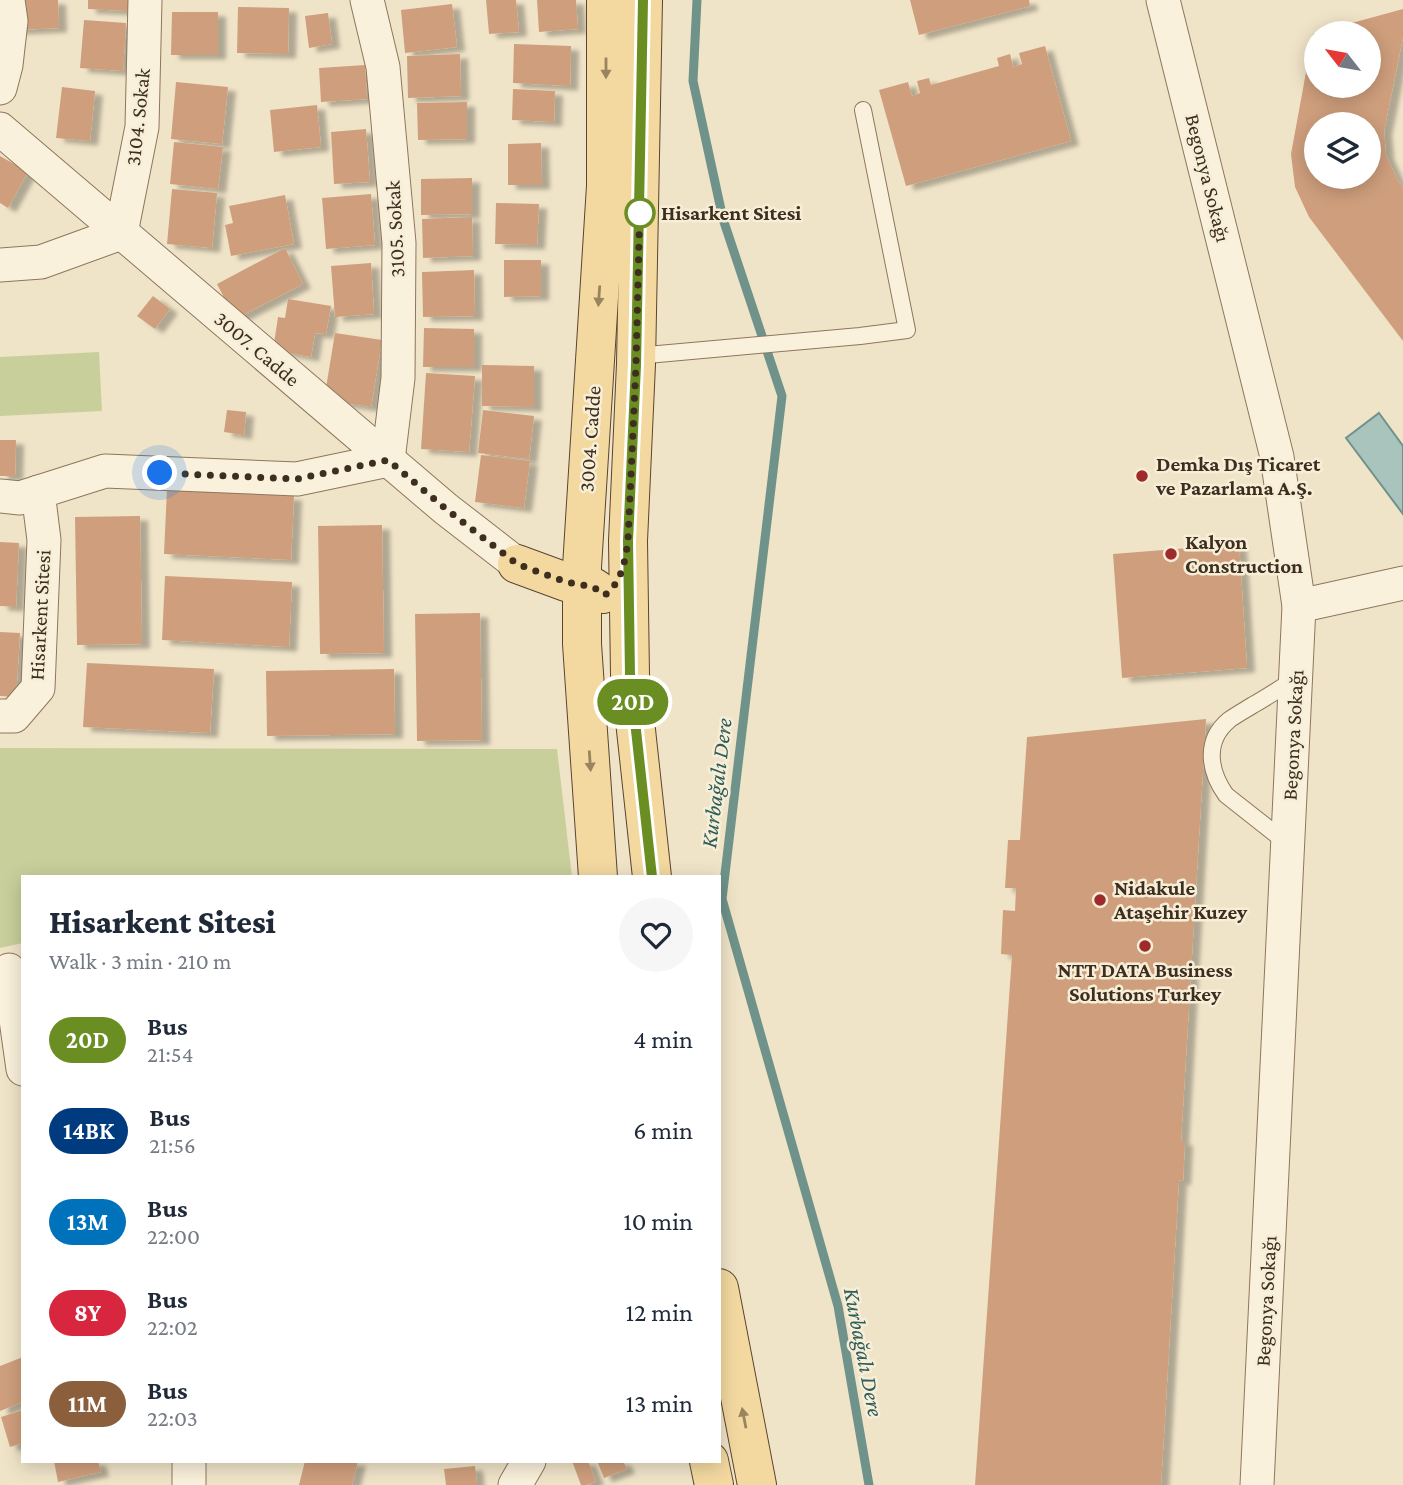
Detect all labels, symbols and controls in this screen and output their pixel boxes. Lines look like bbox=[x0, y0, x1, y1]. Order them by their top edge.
north arrow bbox=[1304, 21, 1381, 98]
map controls bbox=[1304, 21, 1381, 189]
one-way arrow bbox=[600, 57, 612, 79]
street label: 3104. Sokak bbox=[121, 67, 155, 167]
street label: Begonya Sokağı bbox=[1180, 111, 1236, 245]
button: layers bbox=[1304, 112, 1381, 189]
street label: 3105. Sokak bbox=[380, 180, 410, 278]
marker: Hisarkent Sitesi bbox=[625, 198, 655, 228]
place label: Hisarkent Sitesi bbox=[661, 201, 801, 225]
one-way arrow bbox=[593, 285, 604, 307]
street label: 3007. Cadde bbox=[209, 306, 305, 392]
street label: 3004. Cadde bbox=[574, 385, 606, 493]
place label: Demka Dış Ticaret ve Pazarlama A.Ş. bbox=[1155, 452, 1321, 500]
your location bbox=[142, 455, 177, 490]
marker: Demka Dış Ticaret ve Pazarlama A.Ş. bbox=[1134, 468, 1150, 484]
place label: Kalyon Construction bbox=[1185, 530, 1303, 578]
marker: Kalyon Construction bbox=[1163, 546, 1179, 562]
street label: Hisarkent Sitesi bbox=[25, 548, 55, 681]
street label: Begonya Sokağı bbox=[1278, 668, 1308, 801]
line badge: 20D bbox=[593, 679, 673, 725]
text: 20D bbox=[611, 688, 655, 715]
water label: Kurbağalı Dere bbox=[695, 716, 737, 849]
one-way arrow bbox=[585, 751, 596, 773]
place label: Nidakule Ataşehir Kuzey bbox=[1113, 876, 1248, 924]
marker: Nidakule Ataşehir Kuzey bbox=[1092, 892, 1108, 908]
button: heart bbox=[619, 898, 693, 972]
text: Hisarkent Sitesi bbox=[49, 903, 276, 940]
marker: NTT DATA Business Solutions Turkey bbox=[1137, 938, 1153, 954]
text: Walk · 3 min · 210 m bbox=[49, 948, 232, 974]
place label: NTT DATA Business Solutions Turkey bbox=[1057, 958, 1233, 1006]
text: Bus bbox=[147, 1012, 188, 1041]
text: 4 min bbox=[633, 1025, 693, 1054]
text: 20D bbox=[66, 1026, 109, 1053]
text: 21:54 bbox=[147, 1041, 193, 1067]
text: Bus bbox=[149, 1103, 190, 1132]
text: 6 min bbox=[633, 1116, 693, 1145]
text: 14BK bbox=[63, 1117, 114, 1144]
text: 21:56 bbox=[149, 1132, 196, 1158]
text: Bus bbox=[147, 1194, 188, 1223]
text: 10 min bbox=[623, 1207, 693, 1236]
text: 13M bbox=[67, 1208, 108, 1235]
text: 22:00 bbox=[147, 1223, 200, 1249]
street label: Begonya Sokağı bbox=[1251, 1234, 1281, 1367]
text: Bus bbox=[147, 1285, 188, 1314]
water label: Kurbağalı Dere bbox=[839, 1285, 889, 1419]
text: 12 min bbox=[625, 1298, 693, 1327]
text: 8Y bbox=[74, 1299, 101, 1326]
text: 22:02 bbox=[147, 1314, 198, 1340]
text: Bus bbox=[147, 1376, 188, 1405]
text: 13 min bbox=[625, 1389, 693, 1418]
text: 11M bbox=[68, 1390, 107, 1417]
text: 22:03 bbox=[147, 1405, 198, 1431]
one-way arrow bbox=[739, 1407, 750, 1429]

